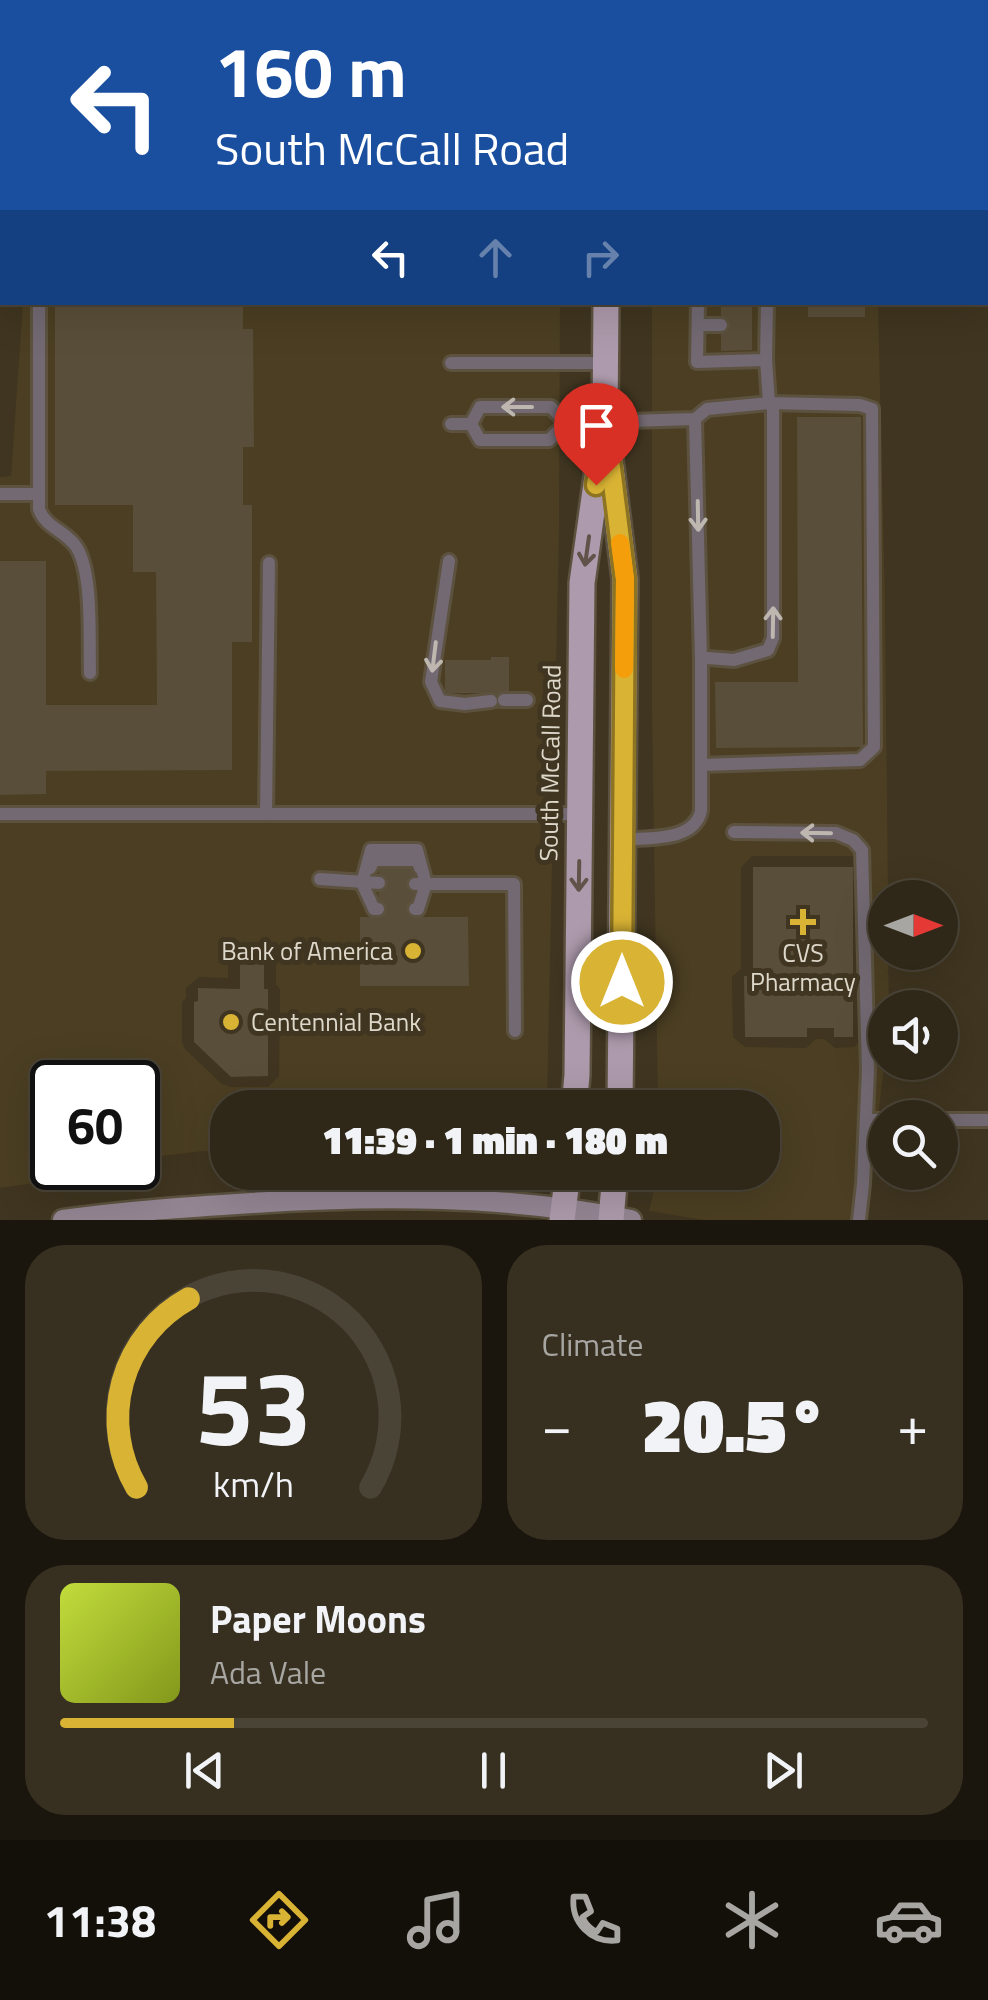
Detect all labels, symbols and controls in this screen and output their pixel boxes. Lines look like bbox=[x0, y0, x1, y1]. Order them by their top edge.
text: 160 m bbox=[215, 18, 407, 124]
icon: left bbox=[50, 40, 180, 170]
text: South McCall Road bbox=[215, 114, 569, 182]
icon: left bbox=[363, 230, 418, 285]
icon: ahead bbox=[468, 230, 523, 285]
icon: right bbox=[573, 230, 628, 285]
pin bbox=[554, 383, 639, 486]
one-way arrow bbox=[501, 398, 534, 416]
icon: arrive bbox=[569, 398, 624, 453]
one-way arrow bbox=[688, 500, 707, 532]
one-way arrow bbox=[577, 535, 595, 567]
one-way arrow bbox=[763, 607, 782, 639]
one-way arrow bbox=[425, 640, 443, 673]
street label: South McCall Road bbox=[529, 664, 571, 862]
one-way arrow bbox=[800, 824, 832, 842]
one-way arrow bbox=[570, 860, 588, 892]
north arrow bbox=[868, 880, 958, 970]
map controls bbox=[868, 880, 958, 1190]
marker: CVS Pharmacy bbox=[792, 911, 814, 933]
position arrow bbox=[570, 930, 674, 1034]
place label: Bank of America bbox=[221, 932, 393, 970]
place label: CVS Pharmacy bbox=[750, 934, 856, 1001]
marker: Bank of America bbox=[402, 940, 424, 962]
button: sound bbox=[868, 990, 958, 1080]
place label: Centennial Bank bbox=[251, 1003, 421, 1041]
marker: Centennial Bank bbox=[220, 1011, 242, 1033]
speed limit sign: 60 bbox=[30, 1060, 160, 1190]
button: search bbox=[868, 1100, 958, 1190]
text: 11:39 · 1 min · 180 m bbox=[322, 1111, 668, 1169]
text: Climate bbox=[542, 1320, 643, 1368]
text: 53 bbox=[195, 1327, 311, 1485]
text: 20.5° bbox=[642, 1367, 828, 1481]
text: − bbox=[542, 1383, 572, 1466]
text: + bbox=[897, 1383, 928, 1466]
text: km/h bbox=[213, 1456, 294, 1511]
text: Paper Moons bbox=[210, 1590, 426, 1648]
text: Ada Vale bbox=[210, 1648, 326, 1696]
icon: previous bbox=[177, 1743, 232, 1798]
icon: pause bbox=[466, 1743, 521, 1798]
icon: next bbox=[756, 1743, 811, 1798]
icon: directions bbox=[244, 1885, 314, 1955]
icon: music bbox=[401, 1885, 471, 1955]
icon: phone bbox=[559, 1885, 629, 1955]
icon: climate bbox=[717, 1885, 787, 1955]
icon: car bbox=[874, 1885, 944, 1955]
text: 11:38 bbox=[44, 1886, 156, 1954]

